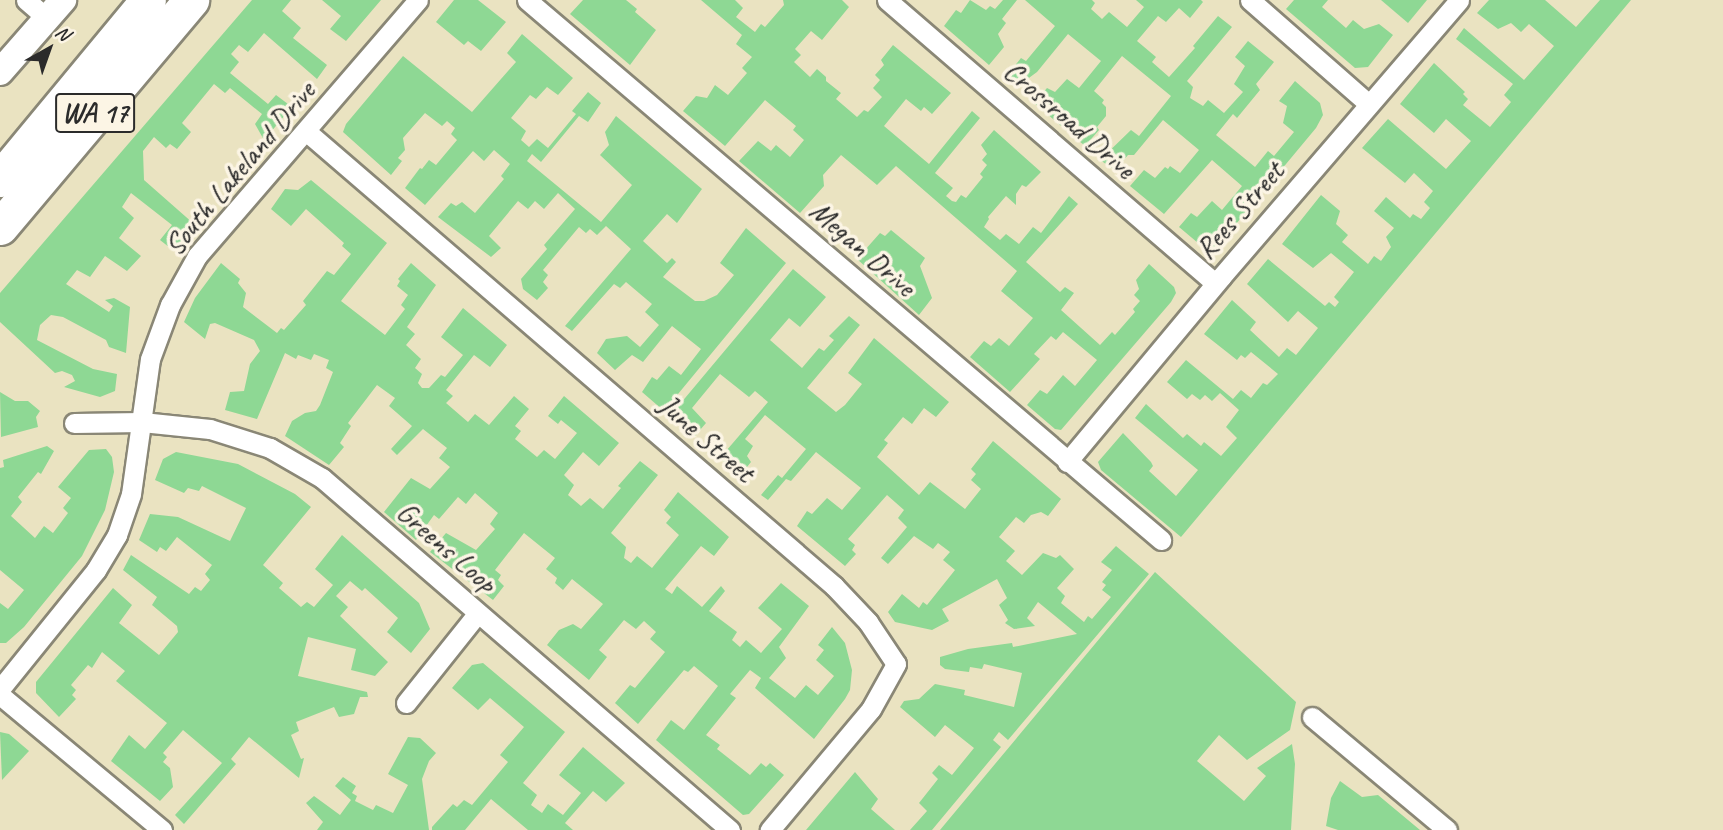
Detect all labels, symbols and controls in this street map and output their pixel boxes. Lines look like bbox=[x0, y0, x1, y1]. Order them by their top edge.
north arrow bbox=[14, 14, 84, 84]
text: N bbox=[50, 20, 75, 46]
street label: Crossroad Drive bbox=[997, 52, 1143, 186]
street label: South Lakeland Drive bbox=[155, 73, 323, 263]
road number: WA 17 bbox=[55, 88, 135, 138]
street label: Rees Street bbox=[1187, 154, 1291, 266]
street label: Megan Drive bbox=[803, 192, 923, 304]
street label: June Street bbox=[652, 387, 762, 489]
street label: Greens Loop bbox=[389, 494, 505, 600]

